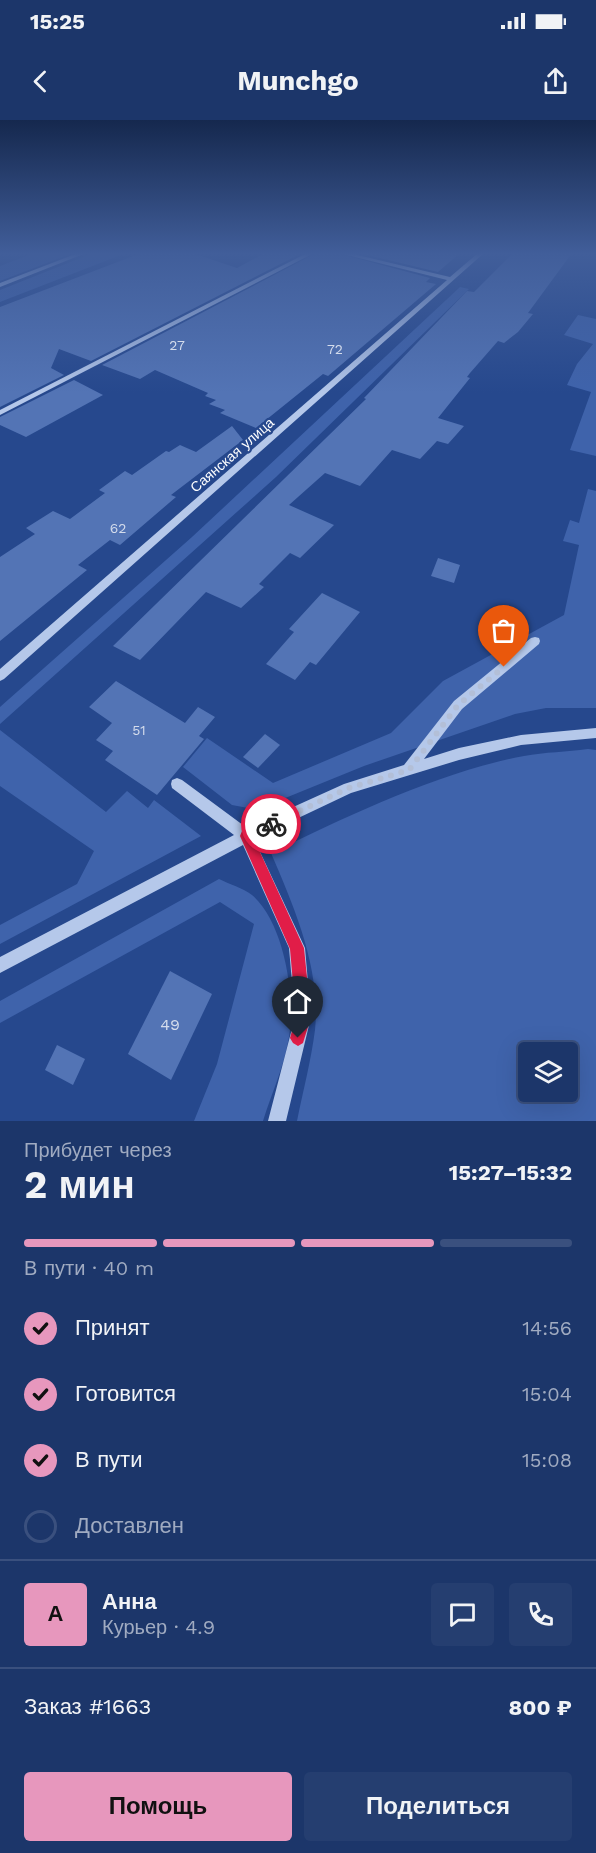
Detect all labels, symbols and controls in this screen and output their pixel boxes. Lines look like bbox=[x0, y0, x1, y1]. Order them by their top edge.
text: 15:25 bbox=[30, 9, 85, 34]
icon: back bbox=[24, 65, 57, 98]
text: Munchgo bbox=[237, 65, 359, 97]
icon: share bbox=[539, 65, 572, 98]
house number: 27 bbox=[169, 337, 185, 353]
house number: 72 bbox=[327, 341, 343, 357]
street label: Саянская улица bbox=[187, 414, 277, 496]
house number: 62 bbox=[110, 520, 126, 536]
pin bbox=[478, 605, 529, 667]
icon: bag bbox=[487, 614, 520, 647]
house number: 51 bbox=[132, 722, 146, 738]
courier bbox=[241, 794, 301, 854]
icon: bike bbox=[255, 808, 288, 841]
pin bbox=[272, 976, 323, 1038]
icon: home bbox=[281, 985, 314, 1018]
house number: 49 bbox=[160, 1015, 180, 1034]
map controls bbox=[518, 1042, 578, 1102]
button: layers bbox=[518, 1042, 578, 1102]
text: Прибудет через bbox=[24, 1138, 172, 1162]
text: 15:27–15:32 bbox=[449, 1160, 572, 1185]
text: 2 мин bbox=[24, 1162, 135, 1207]
text: В пути · 40 m bbox=[24, 1256, 154, 1280]
icon: check bbox=[24, 1312, 57, 1345]
text: Принят bbox=[75, 1315, 149, 1340]
text: 14:56 bbox=[522, 1316, 572, 1340]
icon: check bbox=[24, 1378, 57, 1411]
text: Готовится bbox=[75, 1381, 176, 1406]
text: 15:04 bbox=[522, 1382, 572, 1406]
icon: check bbox=[24, 1444, 57, 1477]
text: В пути bbox=[75, 1447, 142, 1472]
text: 15:08 bbox=[522, 1448, 572, 1472]
text: Доставлен bbox=[75, 1513, 184, 1538]
button: chat bbox=[431, 1583, 494, 1646]
button: phone bbox=[509, 1583, 572, 1646]
text: Анна bbox=[102, 1589, 157, 1614]
text: А bbox=[48, 1601, 63, 1626]
text: Курьер · 4.9 bbox=[102, 1615, 215, 1639]
text: Заказ #1663 bbox=[24, 1694, 151, 1719]
text: 800 ₽ bbox=[508, 1695, 572, 1720]
button: Помощь bbox=[24, 1772, 292, 1841]
button: Поделиться bbox=[304, 1772, 572, 1841]

